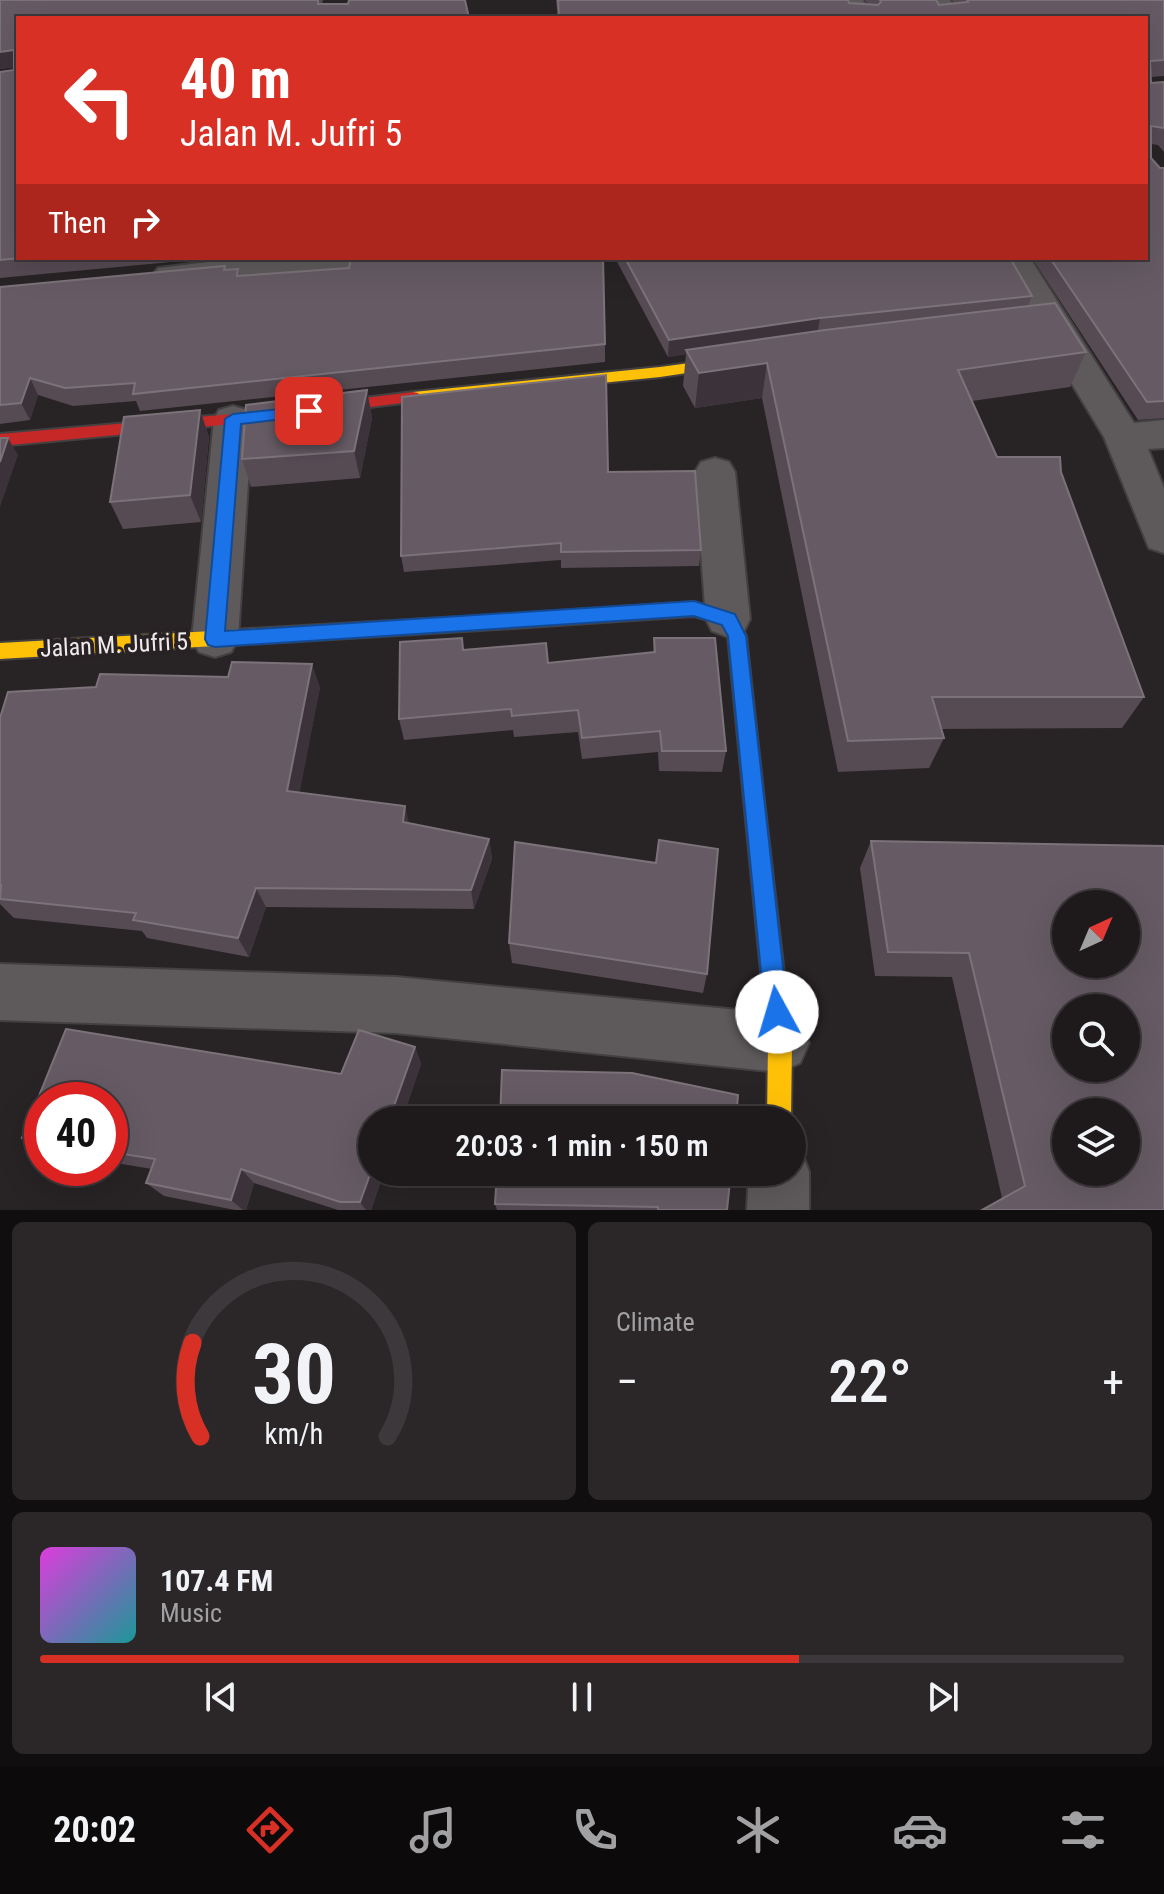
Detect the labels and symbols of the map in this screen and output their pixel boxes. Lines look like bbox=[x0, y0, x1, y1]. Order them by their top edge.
pin bbox=[275, 377, 343, 445]
street label: Jalan M. Jufri 5 bbox=[39, 627, 189, 663]
north arrow bbox=[1052, 890, 1140, 978]
position arrow bbox=[735, 970, 819, 1054]
speed limit sign: 40 bbox=[24, 1082, 128, 1186]

